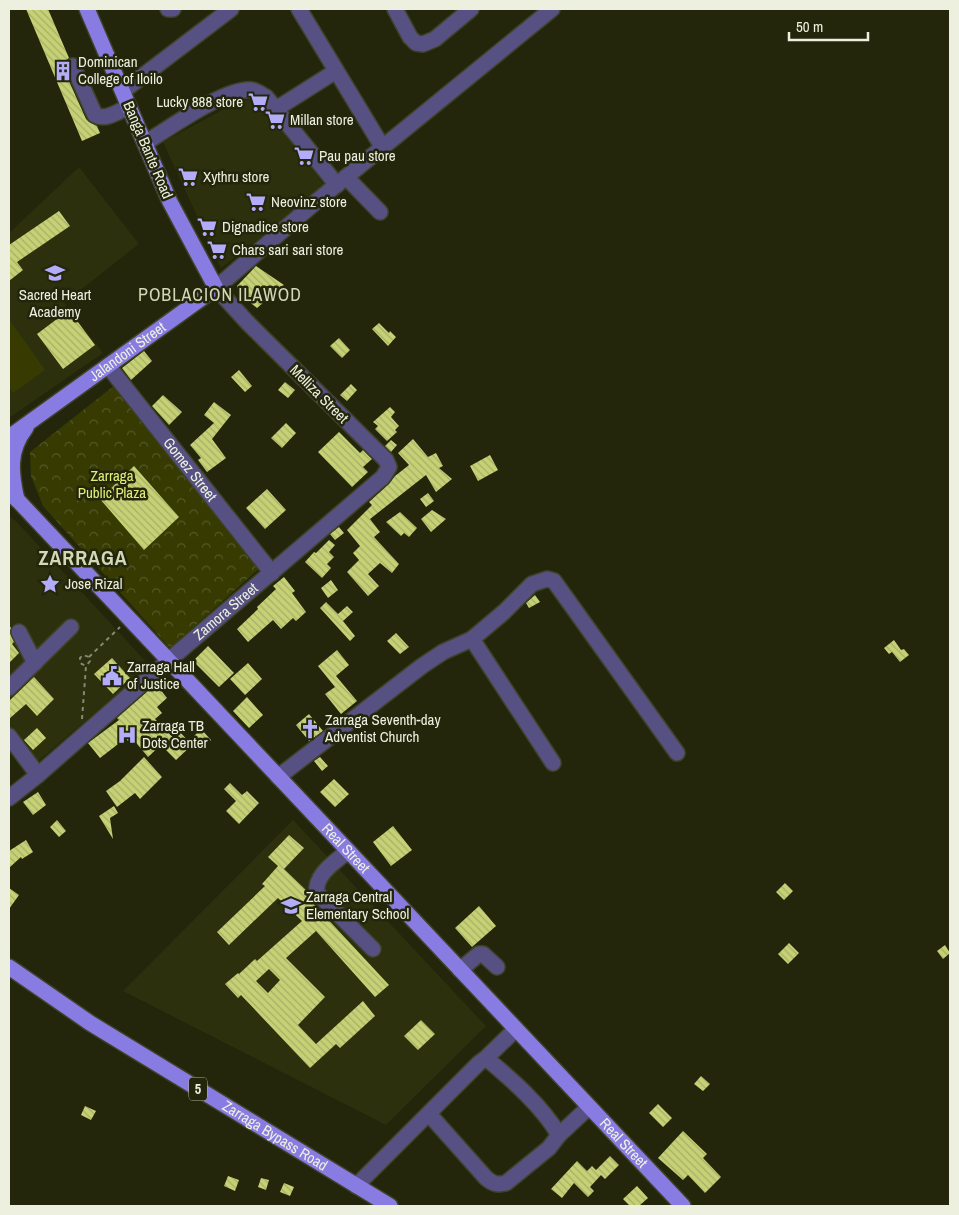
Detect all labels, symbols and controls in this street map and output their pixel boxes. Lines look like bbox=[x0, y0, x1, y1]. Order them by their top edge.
scale bar bbox=[789, 10, 868, 42]
text: 50 m bbox=[796, 16, 823, 37]
place label: Dominican College of Iloilo bbox=[78, 51, 163, 89]
building icon: Dominican College of Iloilo bbox=[52, 60, 74, 82]
place label: Lucky 888 store bbox=[156, 91, 243, 112]
supermarket icon: Lucky 888 store bbox=[247, 91, 269, 113]
street label: Banga Bante Road bbox=[118, 98, 178, 202]
supermarket icon: Millan store bbox=[264, 109, 286, 131]
place label: Millan store bbox=[290, 109, 354, 130]
supermarket icon: Pau pau store bbox=[293, 145, 315, 167]
place label: Pau pau store bbox=[319, 145, 396, 166]
supermarket icon: Xythru store bbox=[177, 166, 199, 188]
place label: Xythru store bbox=[203, 166, 269, 187]
supermarket icon: Neovinz store bbox=[245, 191, 267, 213]
place label: Neovinz store bbox=[271, 191, 347, 212]
supermarket icon: Dignadice store bbox=[196, 216, 218, 238]
place label: Dignadice store bbox=[222, 216, 309, 237]
supermarket icon: Chars sari sari store bbox=[206, 239, 228, 261]
place label: Chars sari sari store bbox=[232, 239, 344, 260]
school or university icon: Sacred Heart Academy bbox=[44, 262, 66, 284]
district label: POBLACION ILAWOD bbox=[138, 282, 302, 307]
place label: Sacred Heart Academy bbox=[19, 284, 92, 322]
street label: Jalandoni Street bbox=[85, 316, 170, 386]
street label: Melliza Street bbox=[285, 360, 354, 428]
street label: Gomez Street bbox=[159, 433, 223, 506]
park label: Zarraga Public Plaza bbox=[78, 465, 146, 503]
district label: ZARRAGA bbox=[39, 544, 127, 571]
place icon: Jose Rizal bbox=[39, 573, 61, 595]
place label: Jose Rizal bbox=[65, 573, 122, 594]
street label: Zamora Street bbox=[189, 577, 263, 645]
place label: Zarraga Hall of Justice bbox=[127, 656, 195, 694]
public building icon: Zarraga Hall of Justice bbox=[101, 665, 123, 687]
place label: Zarraga Seventh-day Adventist Church bbox=[324, 709, 441, 747]
place label: Zarraga TB Dots Center bbox=[142, 715, 208, 753]
church icon: Zarraga Seventh-day Adventist Church bbox=[299, 718, 321, 740]
hospital icon: Zarraga TB Dots Center bbox=[116, 724, 138, 746]
street label: Real Street bbox=[317, 818, 375, 878]
place label: Zarraga Central Elementary School bbox=[306, 886, 409, 924]
school or university icon: Zarraga Central Elementary School bbox=[280, 895, 302, 917]
road number: 5 bbox=[189, 1078, 207, 1100]
street label: Zarraga Bypass Road bbox=[219, 1095, 332, 1175]
street label: Real Street bbox=[595, 1113, 653, 1173]

